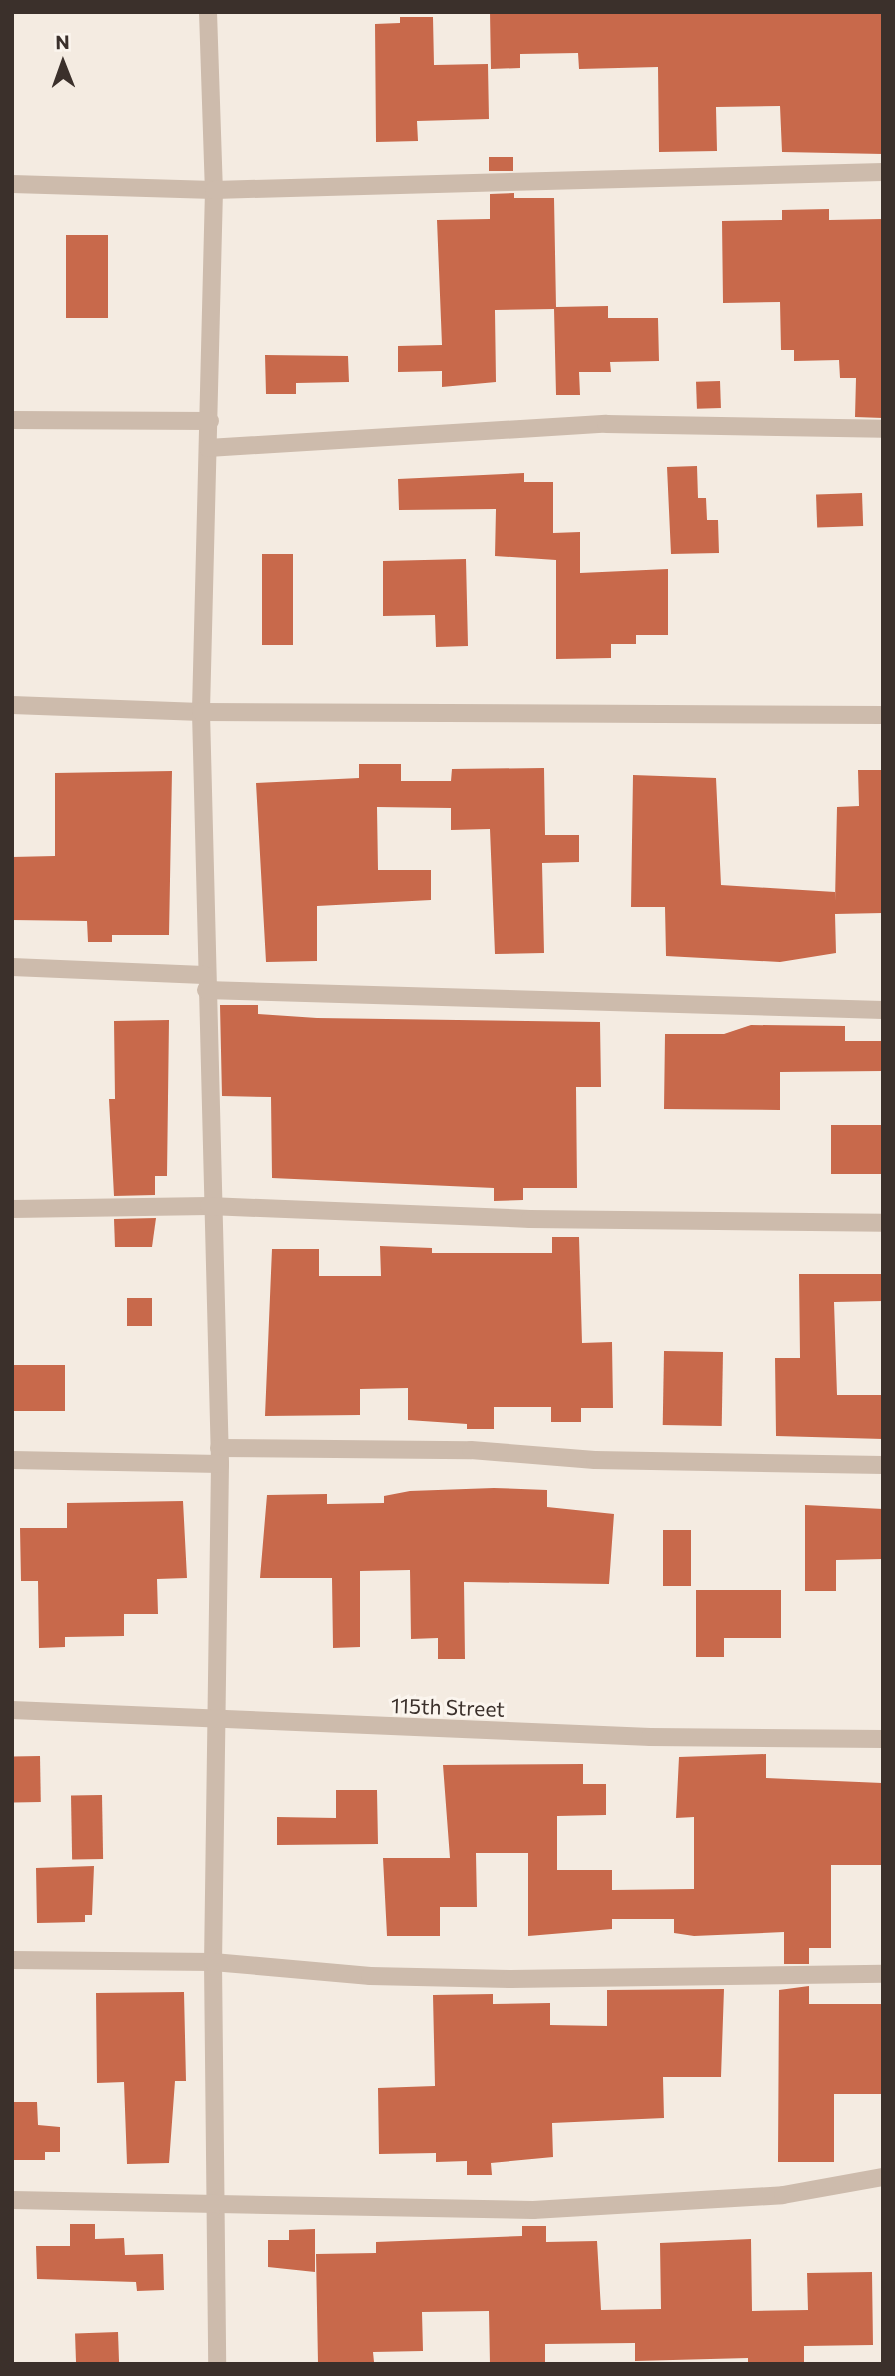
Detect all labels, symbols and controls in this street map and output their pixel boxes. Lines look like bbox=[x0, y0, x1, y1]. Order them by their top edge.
north arrow bbox=[28, 28, 98, 98]
text: N bbox=[55, 30, 70, 53]
street label: 115th Street bbox=[391, 1692, 505, 1722]

